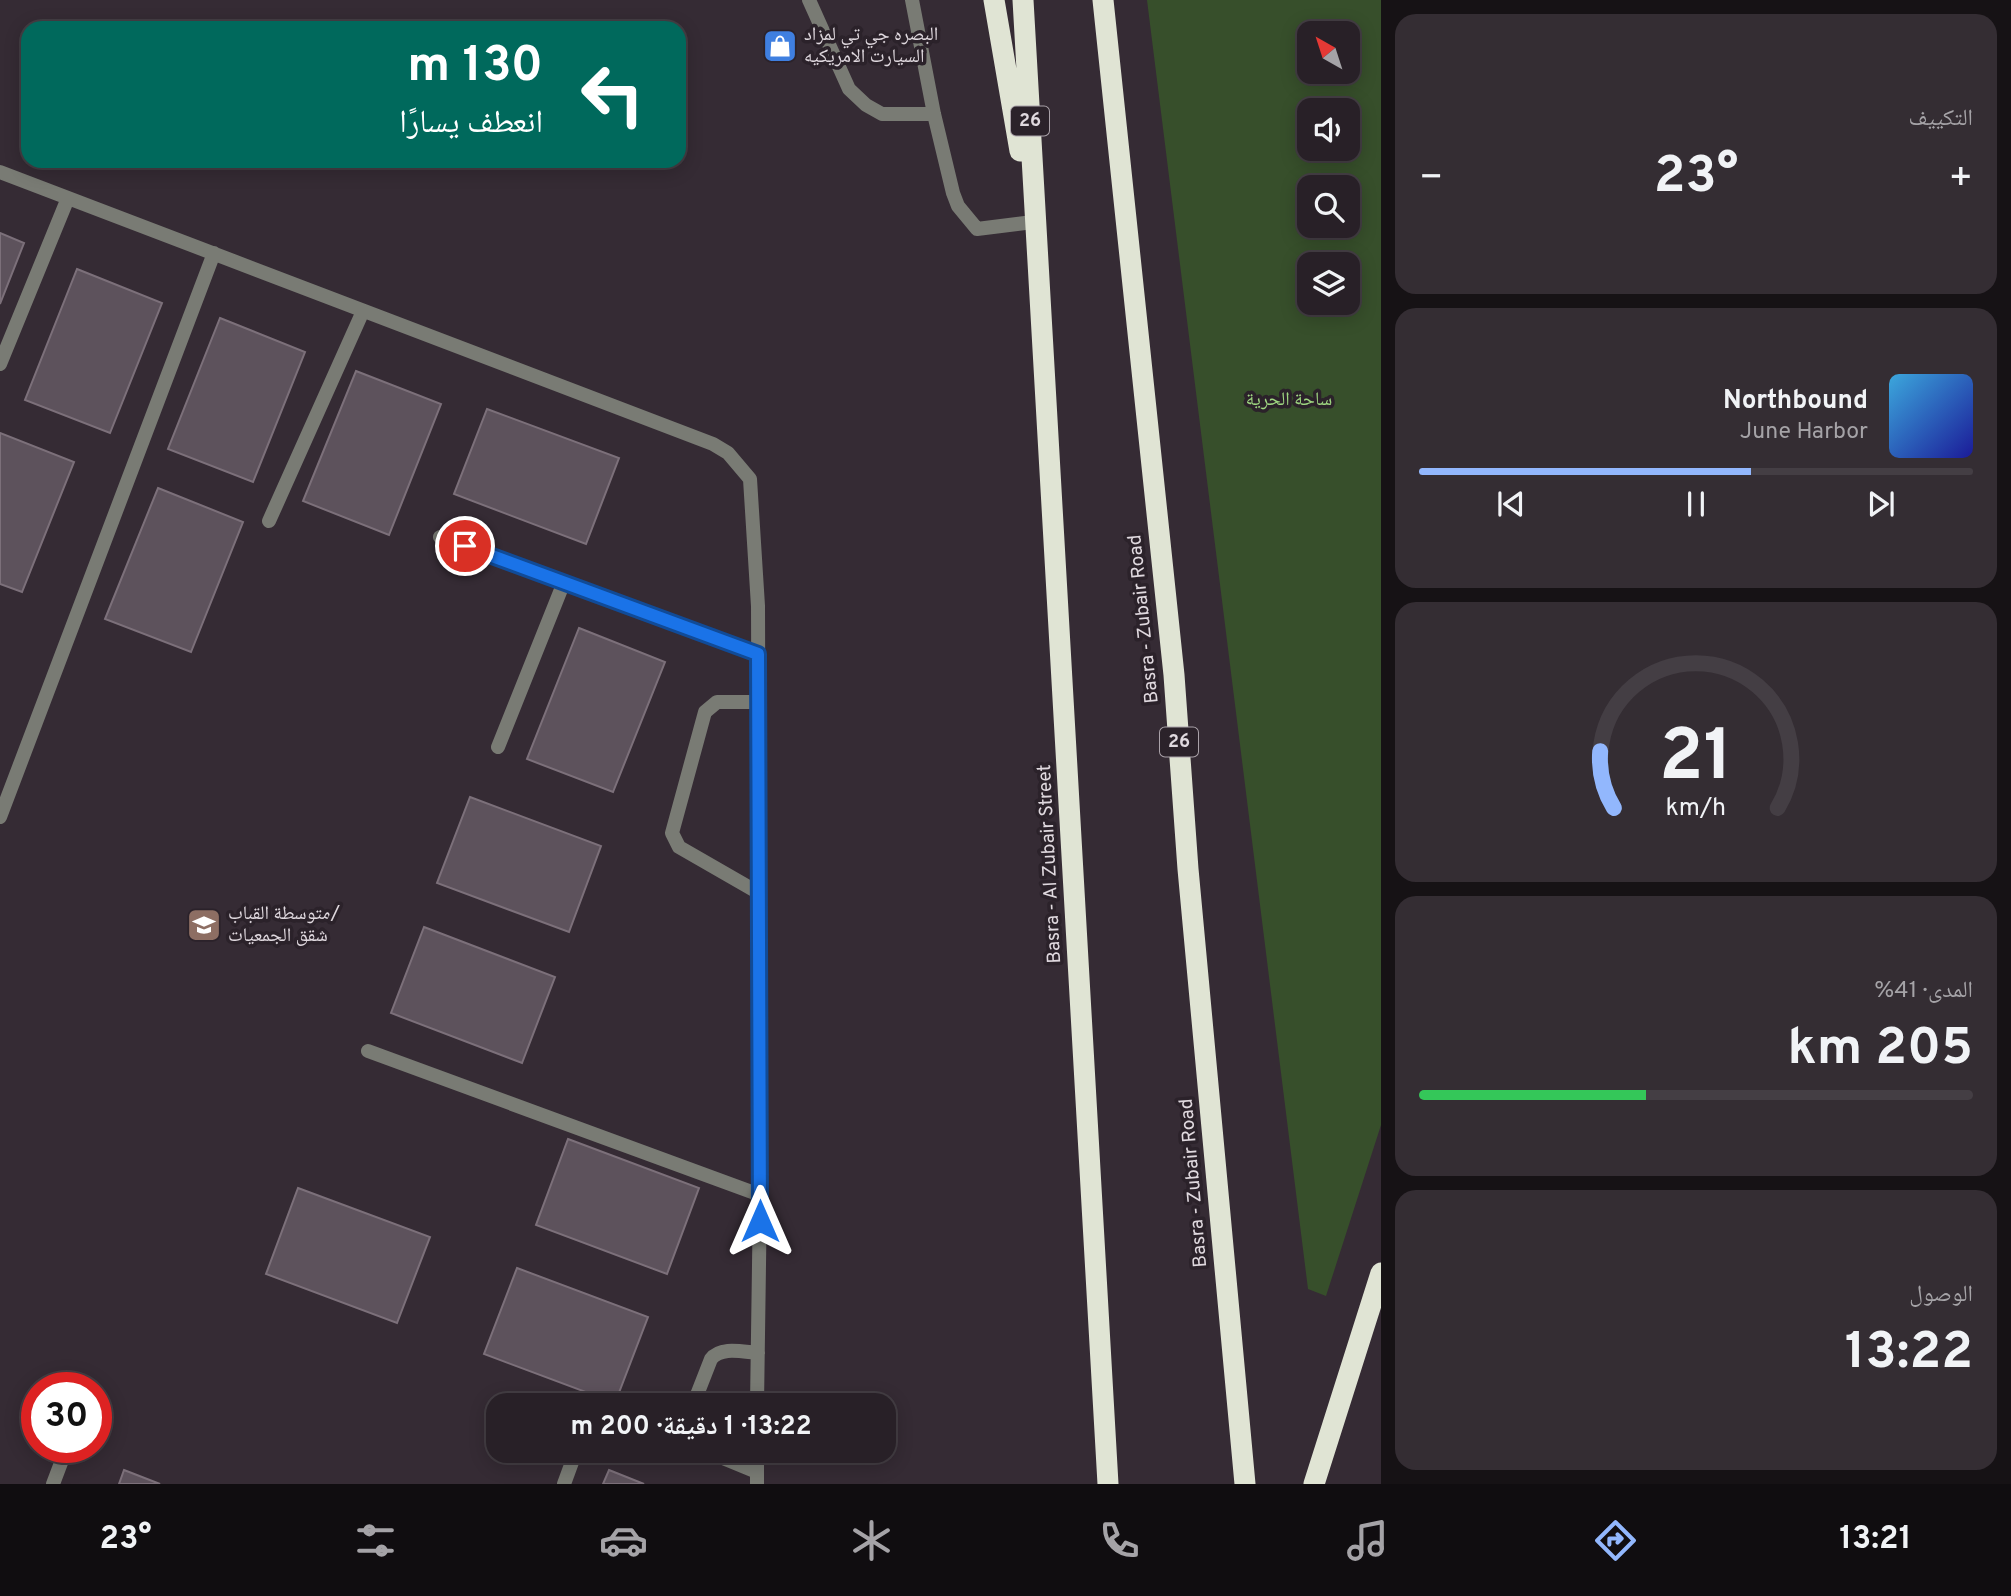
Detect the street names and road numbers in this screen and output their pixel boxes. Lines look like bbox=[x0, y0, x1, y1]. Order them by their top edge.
road number: 26 bbox=[1011, 106, 1049, 136]
street label: Basra - Zubair Road bbox=[1123, 533, 1165, 705]
road number: 26 bbox=[1160, 728, 1198, 756]
street label: Basra - Al Zubair Street bbox=[1033, 764, 1067, 964]
street label: Basra - Zubair Road bbox=[1175, 1097, 1213, 1269]

